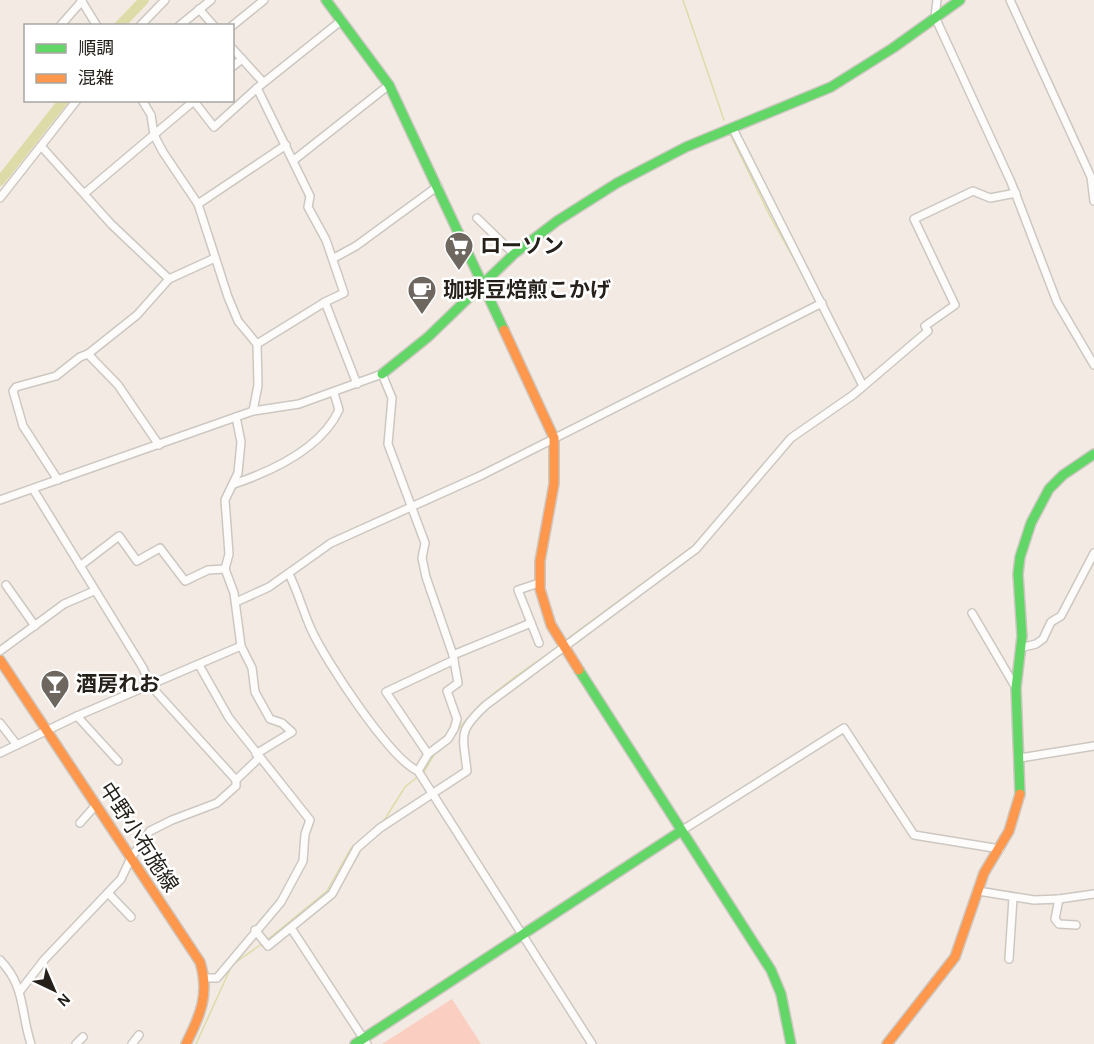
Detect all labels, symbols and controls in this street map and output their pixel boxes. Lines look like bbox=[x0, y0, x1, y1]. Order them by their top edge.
legend bbox=[24, 24, 234, 102]
text: 順調 bbox=[78, 40, 114, 58]
text: 混雑 bbox=[78, 68, 114, 88]
supermarket icon: ローソン bbox=[443, 230, 475, 272]
place label: ローソン bbox=[480, 236, 564, 257]
cafe icon: 珈琲豆焙煎こかげ bbox=[406, 274, 438, 316]
place label: 珈琲豆焙煎こかげ bbox=[443, 279, 611, 301]
bar icon: 酒房れお bbox=[39, 668, 71, 710]
place label: 酒房れお bbox=[76, 673, 160, 695]
street label: 中野小布施線 bbox=[95, 778, 183, 896]
north arrow bbox=[24, 960, 84, 1020]
text: N bbox=[54, 990, 73, 1010]

